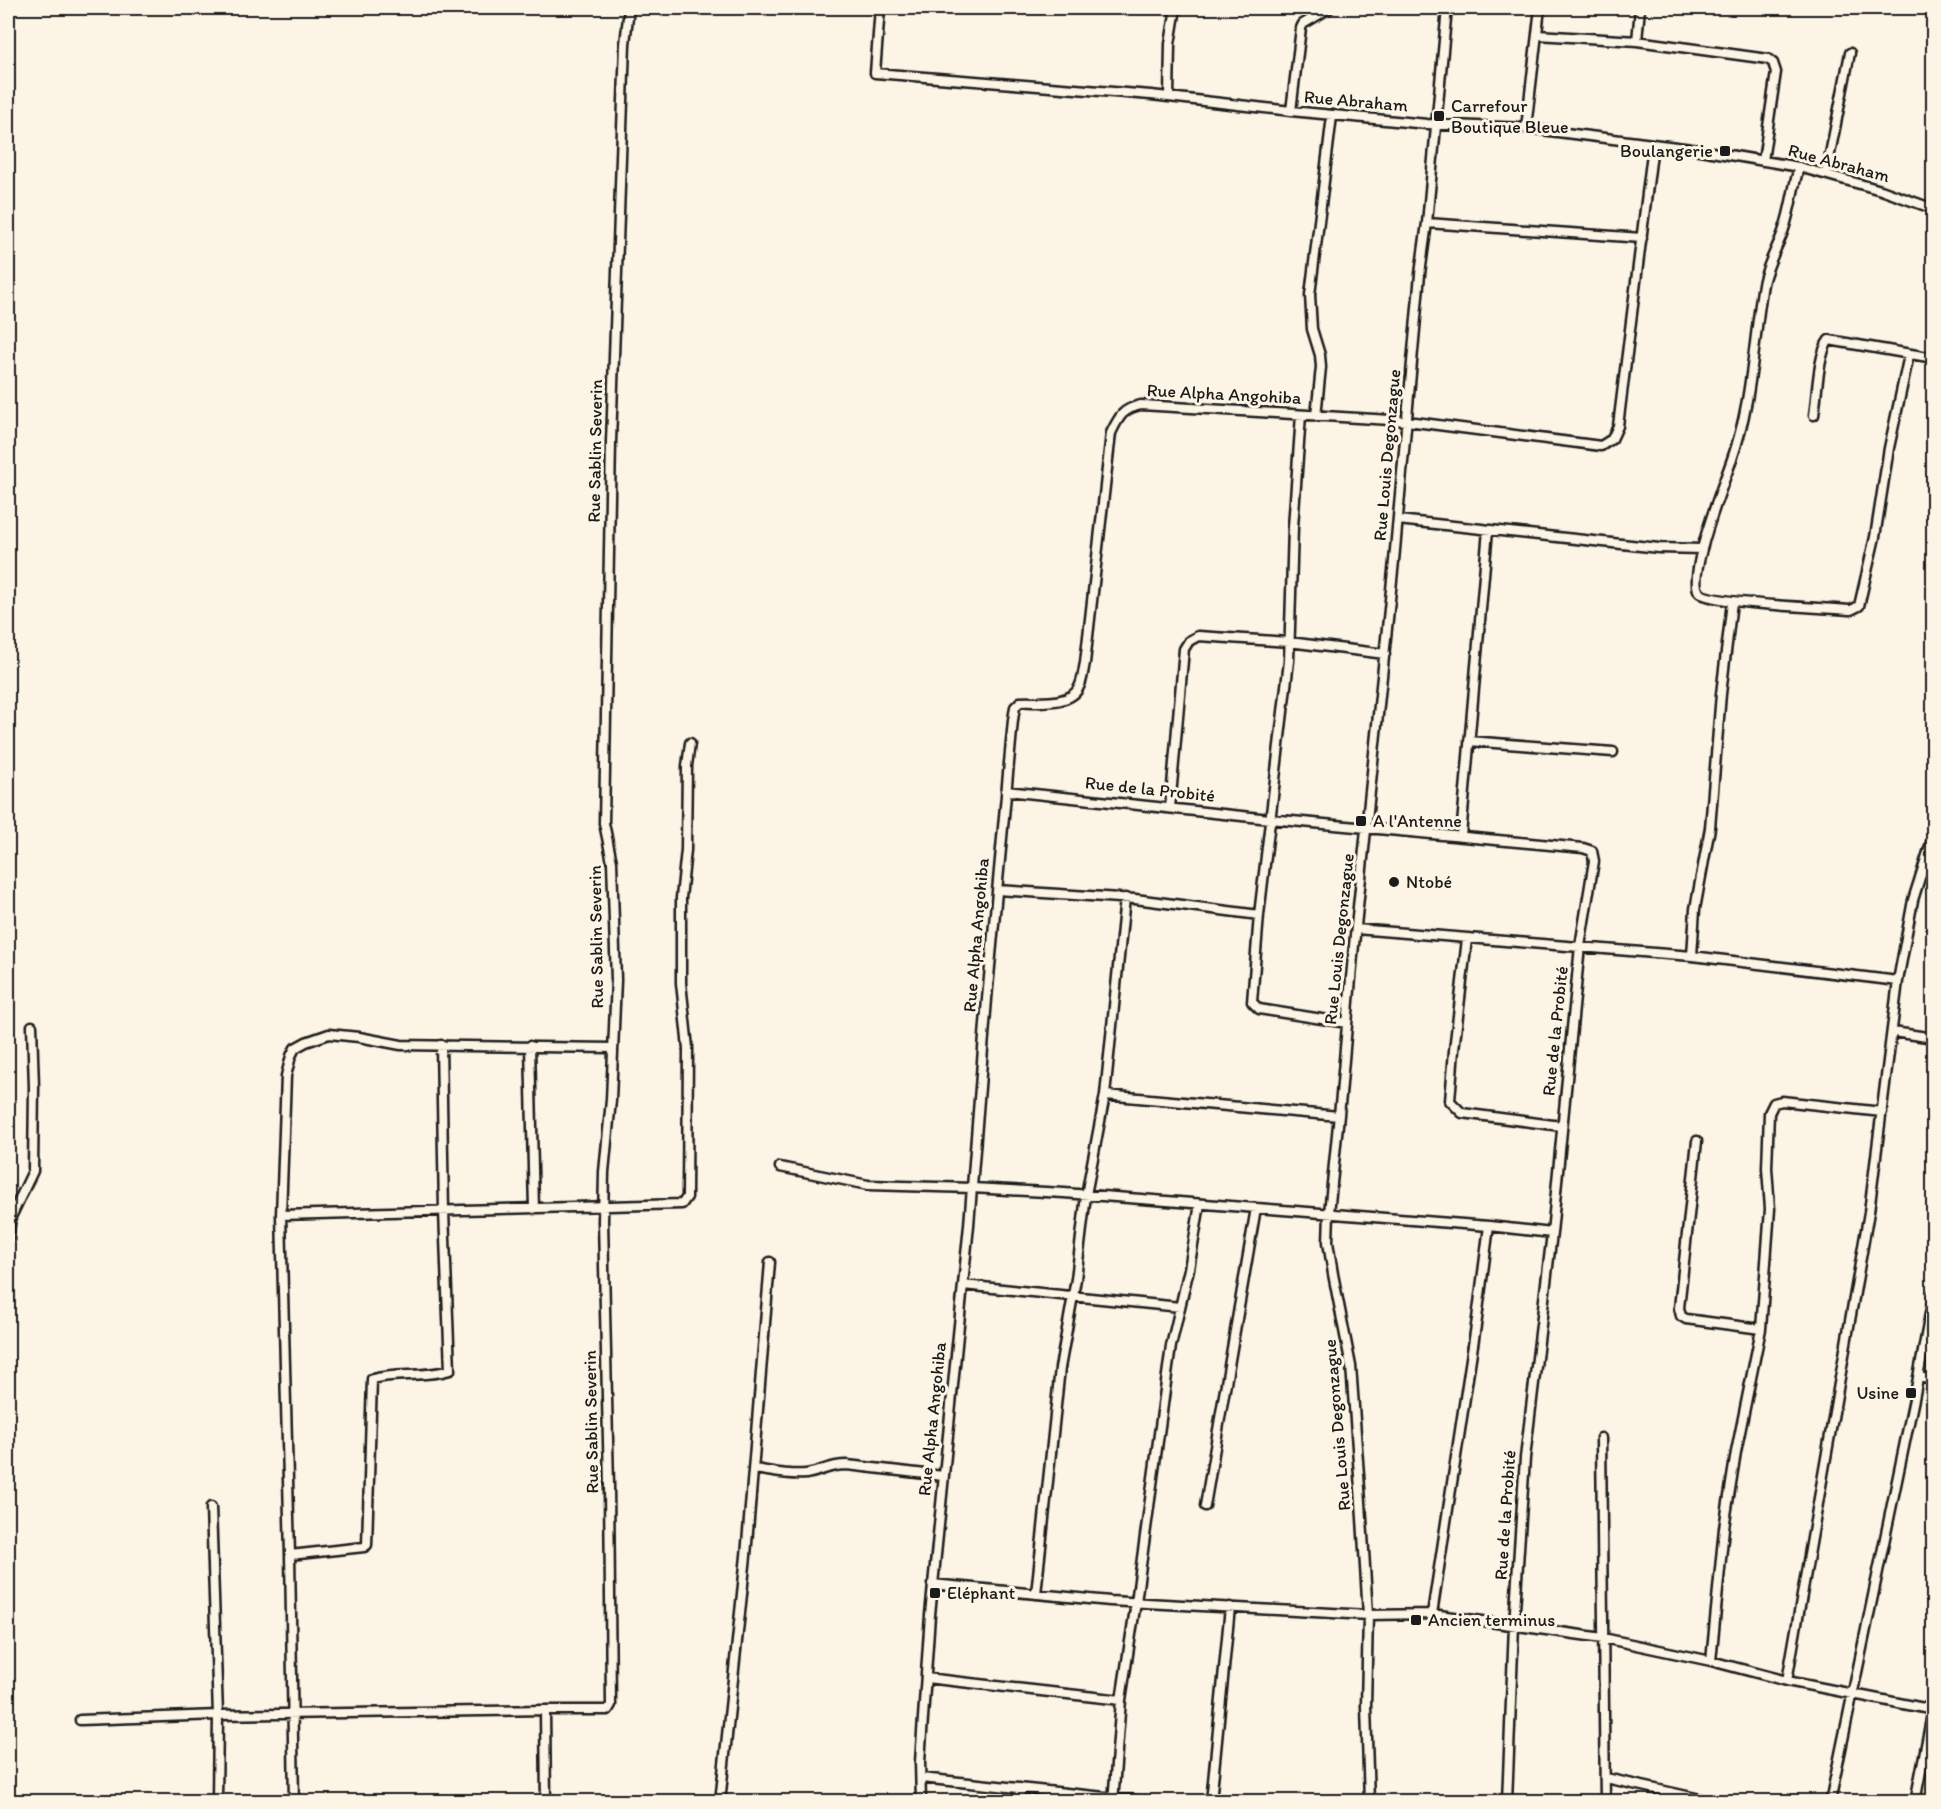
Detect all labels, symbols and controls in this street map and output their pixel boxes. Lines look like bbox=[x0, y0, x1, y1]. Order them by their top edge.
street label: Rue Abraham bbox=[1303, 85, 1409, 117]
place label: Carrefour Boutique Bleue bbox=[1451, 95, 1569, 138]
marker: Carrefour Boutique Bleue bbox=[1432, 109, 1446, 123]
street label: Rue Abraham bbox=[1786, 139, 1892, 187]
place label: Boulangerie bbox=[1620, 140, 1713, 162]
marker: Boulangerie bbox=[1718, 144, 1732, 158]
street label: Rue Louis Degonzague bbox=[1369, 368, 1405, 542]
street label: Rue Sablin Severin bbox=[583, 379, 607, 523]
street label: Rue Alpha Angohiba bbox=[1146, 379, 1303, 409]
street label: Rue de la Probité bbox=[1084, 771, 1216, 807]
place label: A l'Antenne bbox=[1373, 810, 1462, 832]
marker: A l'Antenne bbox=[1354, 814, 1368, 828]
street label: Rue Louis Degonzague bbox=[1319, 852, 1359, 1026]
street label: Rue Alpha Angohiba bbox=[958, 856, 994, 1013]
street label: Rue Sablin Severin bbox=[584, 865, 608, 1009]
place label: Ntobé bbox=[1406, 871, 1452, 893]
marker: Ntobé bbox=[1387, 875, 1401, 889]
street label: Rue de la Probité bbox=[1537, 965, 1573, 1097]
street label: Rue Louis Degonzague bbox=[1319, 1338, 1355, 1512]
street label: Rue Alpha Angohiba bbox=[913, 1340, 951, 1497]
street label: Rue Sablin Severin bbox=[579, 1350, 603, 1494]
place label: Usine bbox=[1856, 1382, 1899, 1404]
marker: Usine bbox=[1904, 1386, 1918, 1400]
street label: Rue de la Probité bbox=[1489, 1449, 1521, 1581]
place label: Eléphant bbox=[947, 1582, 1016, 1604]
marker: Eléphant bbox=[928, 1586, 942, 1600]
place label: Ancien terminus bbox=[1428, 1609, 1555, 1631]
marker: Ancien terminus bbox=[1409, 1613, 1423, 1627]

